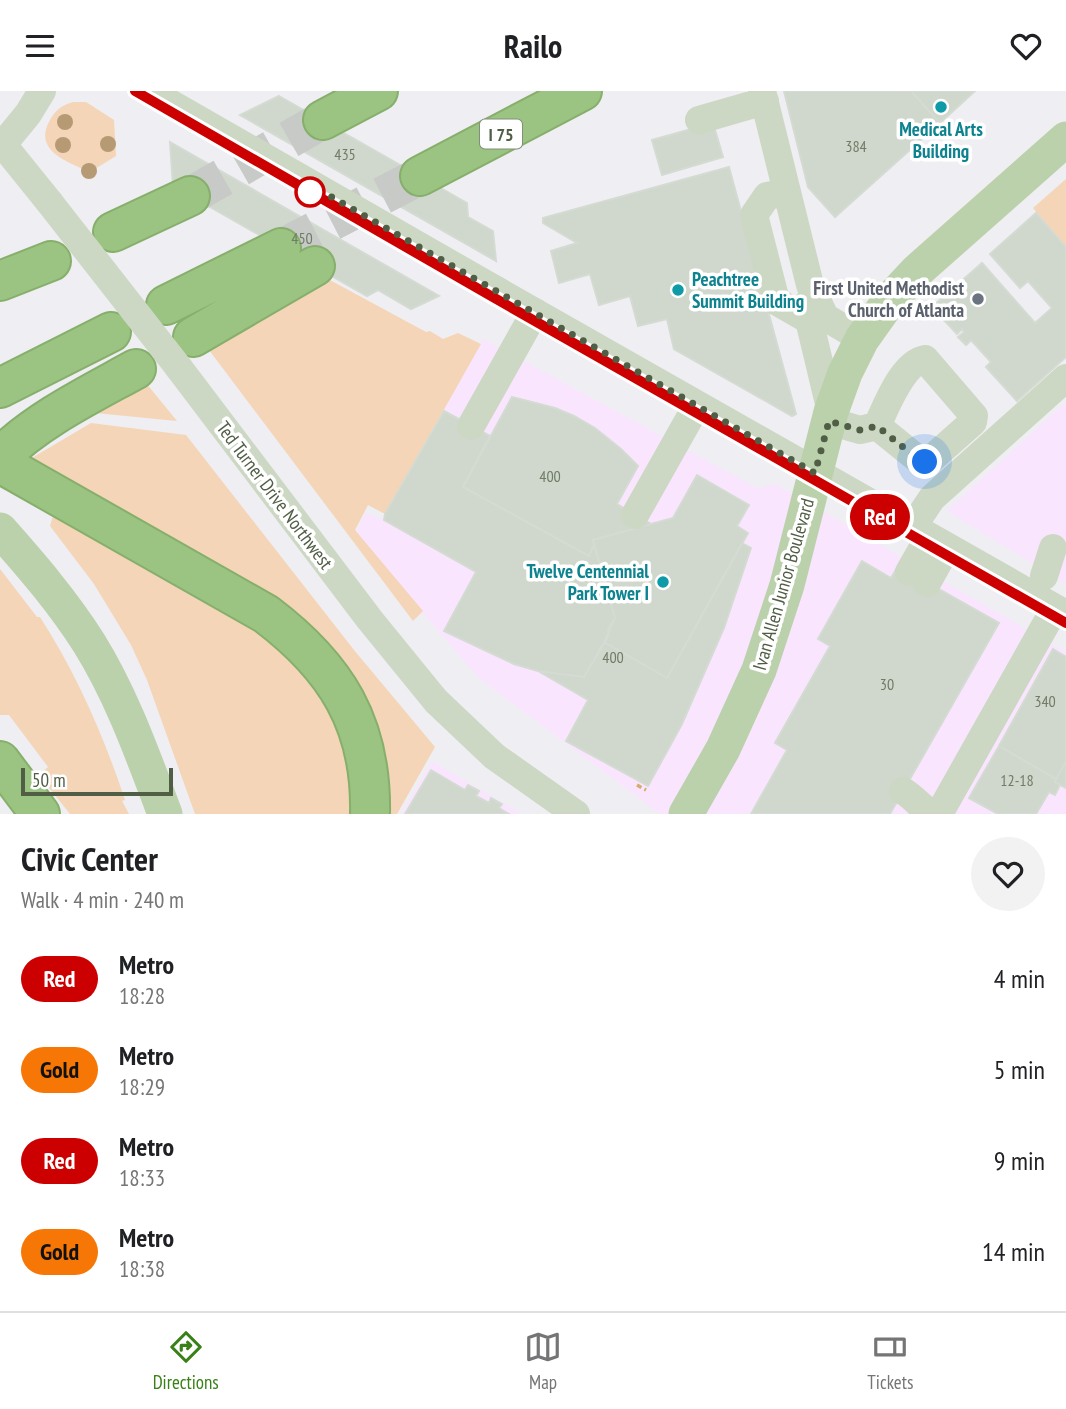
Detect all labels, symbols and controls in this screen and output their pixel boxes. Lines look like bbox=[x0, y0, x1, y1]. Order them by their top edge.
text: Railo bbox=[504, 25, 562, 67]
icon: menu bbox=[21, 27, 59, 65]
icon: heart bbox=[1007, 27, 1045, 65]
marker: Medical Arts Building bbox=[933, 99, 949, 115]
place label: Medical Arts Building bbox=[899, 117, 983, 163]
road number: I 75 bbox=[480, 119, 522, 149]
house number: 384 bbox=[845, 136, 867, 156]
house number: 435 bbox=[334, 144, 356, 164]
unlabelled marker bbox=[295, 177, 325, 207]
house number: 450 bbox=[291, 228, 313, 248]
place label: Peachtree Summit Building bbox=[692, 267, 804, 313]
place label: First United Methodist Church of Atlanta bbox=[813, 276, 964, 322]
marker: Peachtree Summit Building bbox=[670, 282, 686, 298]
marker: First United Methodist Church of Atlanta bbox=[970, 291, 986, 307]
street label: Ted Turner Drive Northwest bbox=[212, 416, 339, 574]
your location bbox=[907, 444, 942, 479]
house number: 400 bbox=[539, 466, 561, 486]
line badge: Red bbox=[840, 494, 920, 540]
street label: Ivan Allen Junior Boulevard bbox=[747, 495, 819, 673]
text: Red bbox=[864, 501, 896, 532]
place label: Twelve Centennial Park Tower I bbox=[527, 559, 649, 605]
marker: Twelve Centennial Park Tower I bbox=[655, 574, 671, 590]
house number: 400 bbox=[602, 647, 624, 667]
house number: 30 bbox=[880, 674, 894, 694]
house number: 340 bbox=[1034, 691, 1056, 711]
scale bar bbox=[21, 765, 173, 797]
text: 50 m bbox=[32, 768, 66, 792]
house number: 12-18 bbox=[1000, 770, 1034, 790]
text: Civic Center bbox=[21, 837, 158, 880]
button: heart bbox=[971, 837, 1045, 911]
text: Walk · 4 min · 240 m bbox=[21, 885, 184, 914]
text: Metro bbox=[119, 948, 174, 981]
text: 4 min bbox=[994, 962, 1045, 995]
text: Red bbox=[43, 963, 76, 994]
text: 18:28 bbox=[119, 981, 165, 1010]
text: Metro bbox=[119, 1039, 174, 1072]
text: 5 min bbox=[994, 1053, 1045, 1086]
text: Gold bbox=[40, 1054, 79, 1085]
text: 18:29 bbox=[119, 1072, 165, 1101]
text: Metro bbox=[119, 1130, 174, 1163]
text: 9 min bbox=[994, 1144, 1045, 1177]
text: Red bbox=[43, 1145, 76, 1176]
text: 18:33 bbox=[119, 1163, 165, 1192]
text: Metro bbox=[119, 1221, 174, 1254]
text: 14 min bbox=[982, 1235, 1045, 1268]
text: Gold bbox=[40, 1236, 79, 1267]
text: 18:38 bbox=[119, 1254, 165, 1283]
tab: Directions bbox=[153, 1328, 219, 1394]
tab: Map bbox=[524, 1328, 562, 1394]
tab: Tickets bbox=[867, 1328, 913, 1394]

